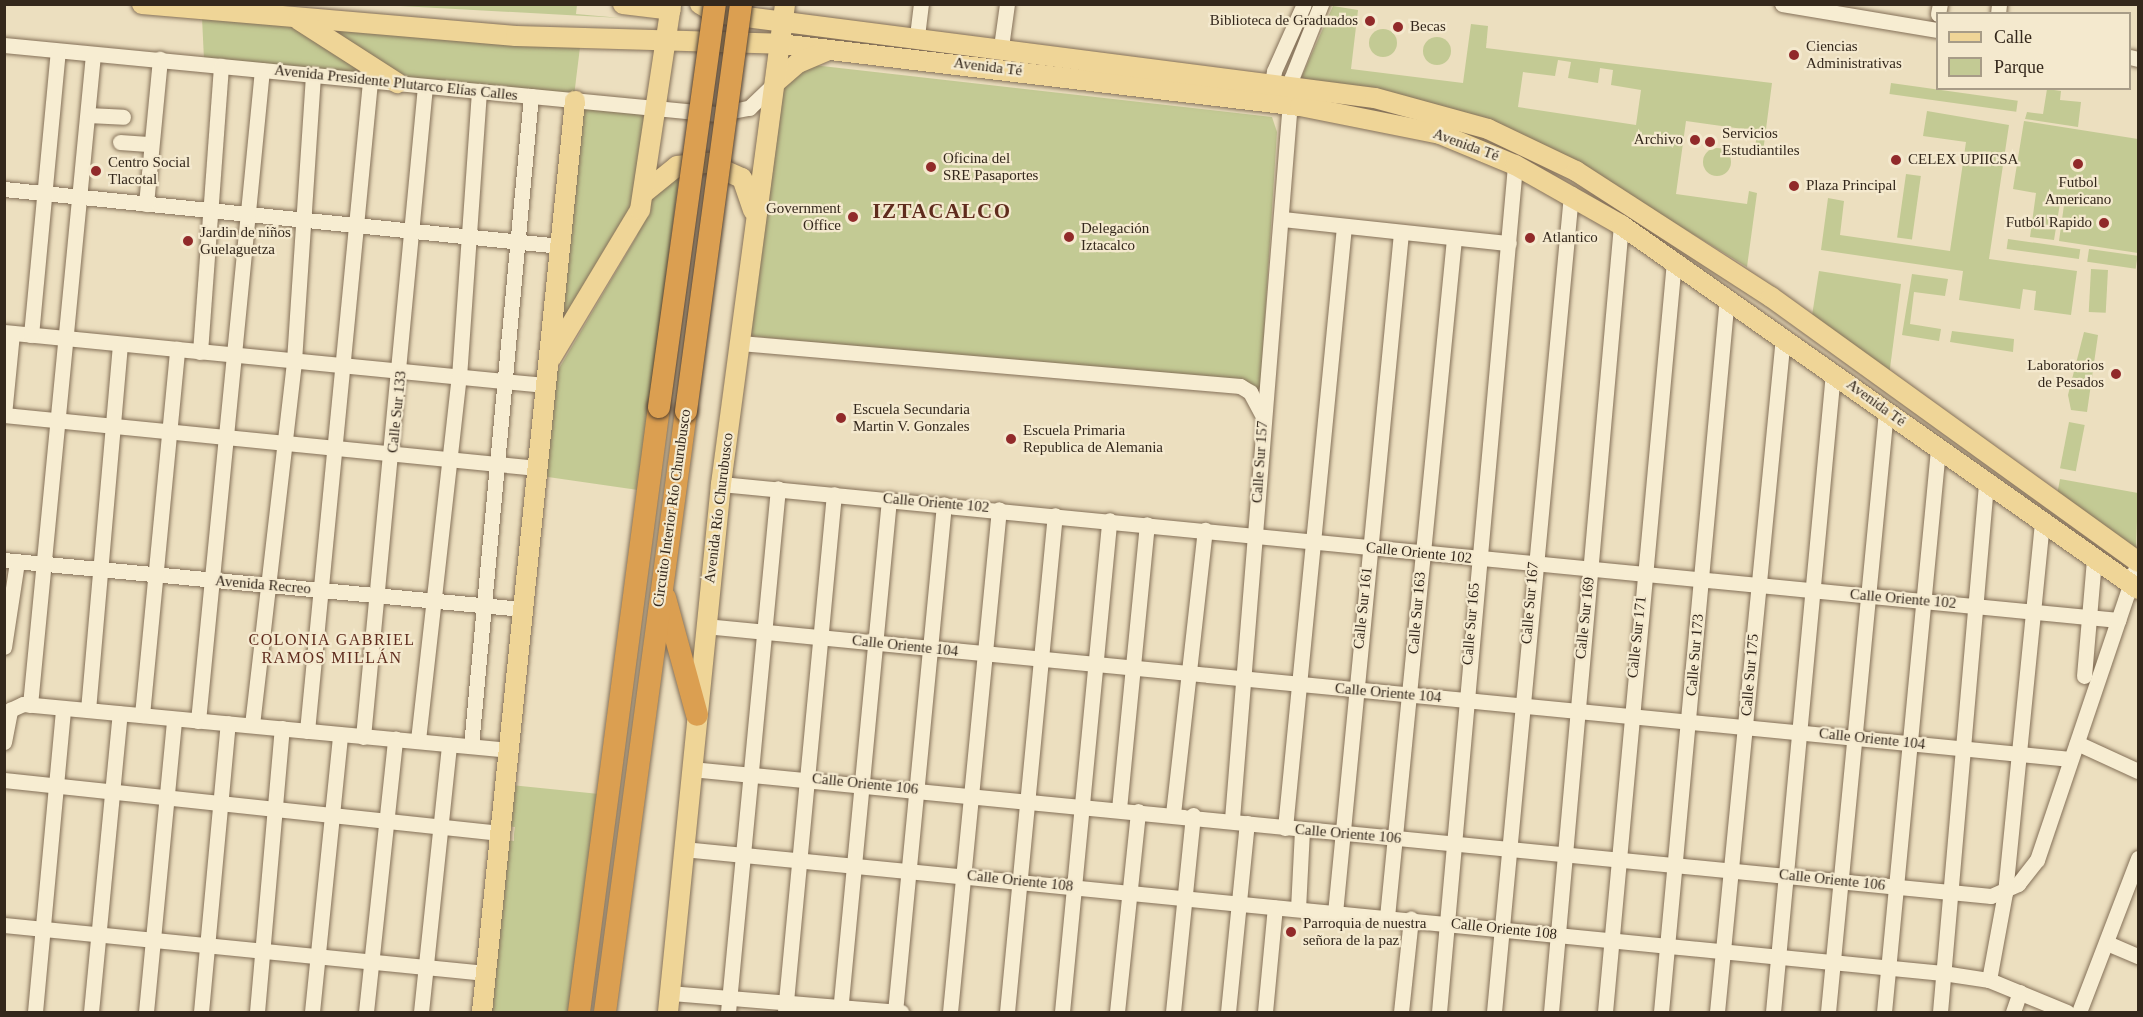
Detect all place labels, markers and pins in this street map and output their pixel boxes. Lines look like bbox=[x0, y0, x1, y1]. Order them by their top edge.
place label: Biblioteca de Graduados bbox=[1210, 12, 1358, 30]
marker: Biblioteca de Graduados bbox=[1363, 14, 1377, 28]
place label: Becas bbox=[1410, 18, 1446, 36]
marker: Becas bbox=[1391, 20, 1405, 34]
place label: Ciencias Administrativas bbox=[1806, 37, 1902, 72]
marker: Ciencias Administrativas bbox=[1787, 48, 1801, 62]
place label: Servicios Estudiantiles bbox=[1722, 124, 1799, 159]
place label: Archivo bbox=[1634, 131, 1683, 149]
marker: Archivo bbox=[1688, 133, 1702, 147]
marker: Servicios Estudiantiles bbox=[1703, 135, 1717, 149]
place label: Oficina del SRE Pasaportes bbox=[943, 149, 1038, 184]
place label: CELEX UPIICSA bbox=[1908, 151, 2018, 169]
place label: Centro Social Tlacotal bbox=[108, 153, 190, 188]
marker: CELEX UPIICSA bbox=[1889, 153, 1903, 167]
marker: Futbol Americano bbox=[2071, 157, 2085, 171]
marker: Oficina del SRE Pasaportes bbox=[924, 160, 938, 174]
marker: Centro Social Tlacotal bbox=[89, 164, 103, 178]
place label: Futbol Americano bbox=[2045, 173, 2111, 208]
place label: Plaza Principal bbox=[1806, 177, 1896, 195]
marker: Plaza Principal bbox=[1787, 179, 1801, 193]
place label: Government Office bbox=[766, 199, 841, 234]
marker: Government Office bbox=[846, 210, 860, 224]
place label: Futból Rapido bbox=[2006, 214, 2092, 232]
marker: Futból Rapido bbox=[2097, 216, 2111, 230]
place label: Delegación Iztacalco bbox=[1081, 219, 1149, 254]
place label: Jardin de niños Guelaguetza bbox=[200, 223, 291, 258]
place label: Atlantico bbox=[1542, 229, 1598, 247]
marker: Delegación Iztacalco bbox=[1062, 230, 1076, 244]
marker: Atlantico bbox=[1523, 231, 1537, 245]
marker: Jardin de niños Guelaguetza bbox=[181, 234, 195, 248]
place label: Laboratorios de Pesados bbox=[2027, 356, 2104, 391]
marker: Laboratorios de Pesados bbox=[2109, 367, 2123, 381]
place label: Escuela Secundaria Martin V. Gonzales bbox=[853, 400, 970, 435]
marker: Escuela Secundaria Martin V. Gonzales bbox=[834, 411, 848, 425]
place label: Escuela Primaria Republica de Alemania bbox=[1023, 421, 1164, 456]
marker: Escuela Primaria Republica de Alemania bbox=[1004, 432, 1018, 446]
place label: Parroquia de nuestra señora de la paz bbox=[1303, 914, 1426, 949]
marker: Parroquia de nuestra señora de la paz bbox=[1284, 925, 1298, 939]

